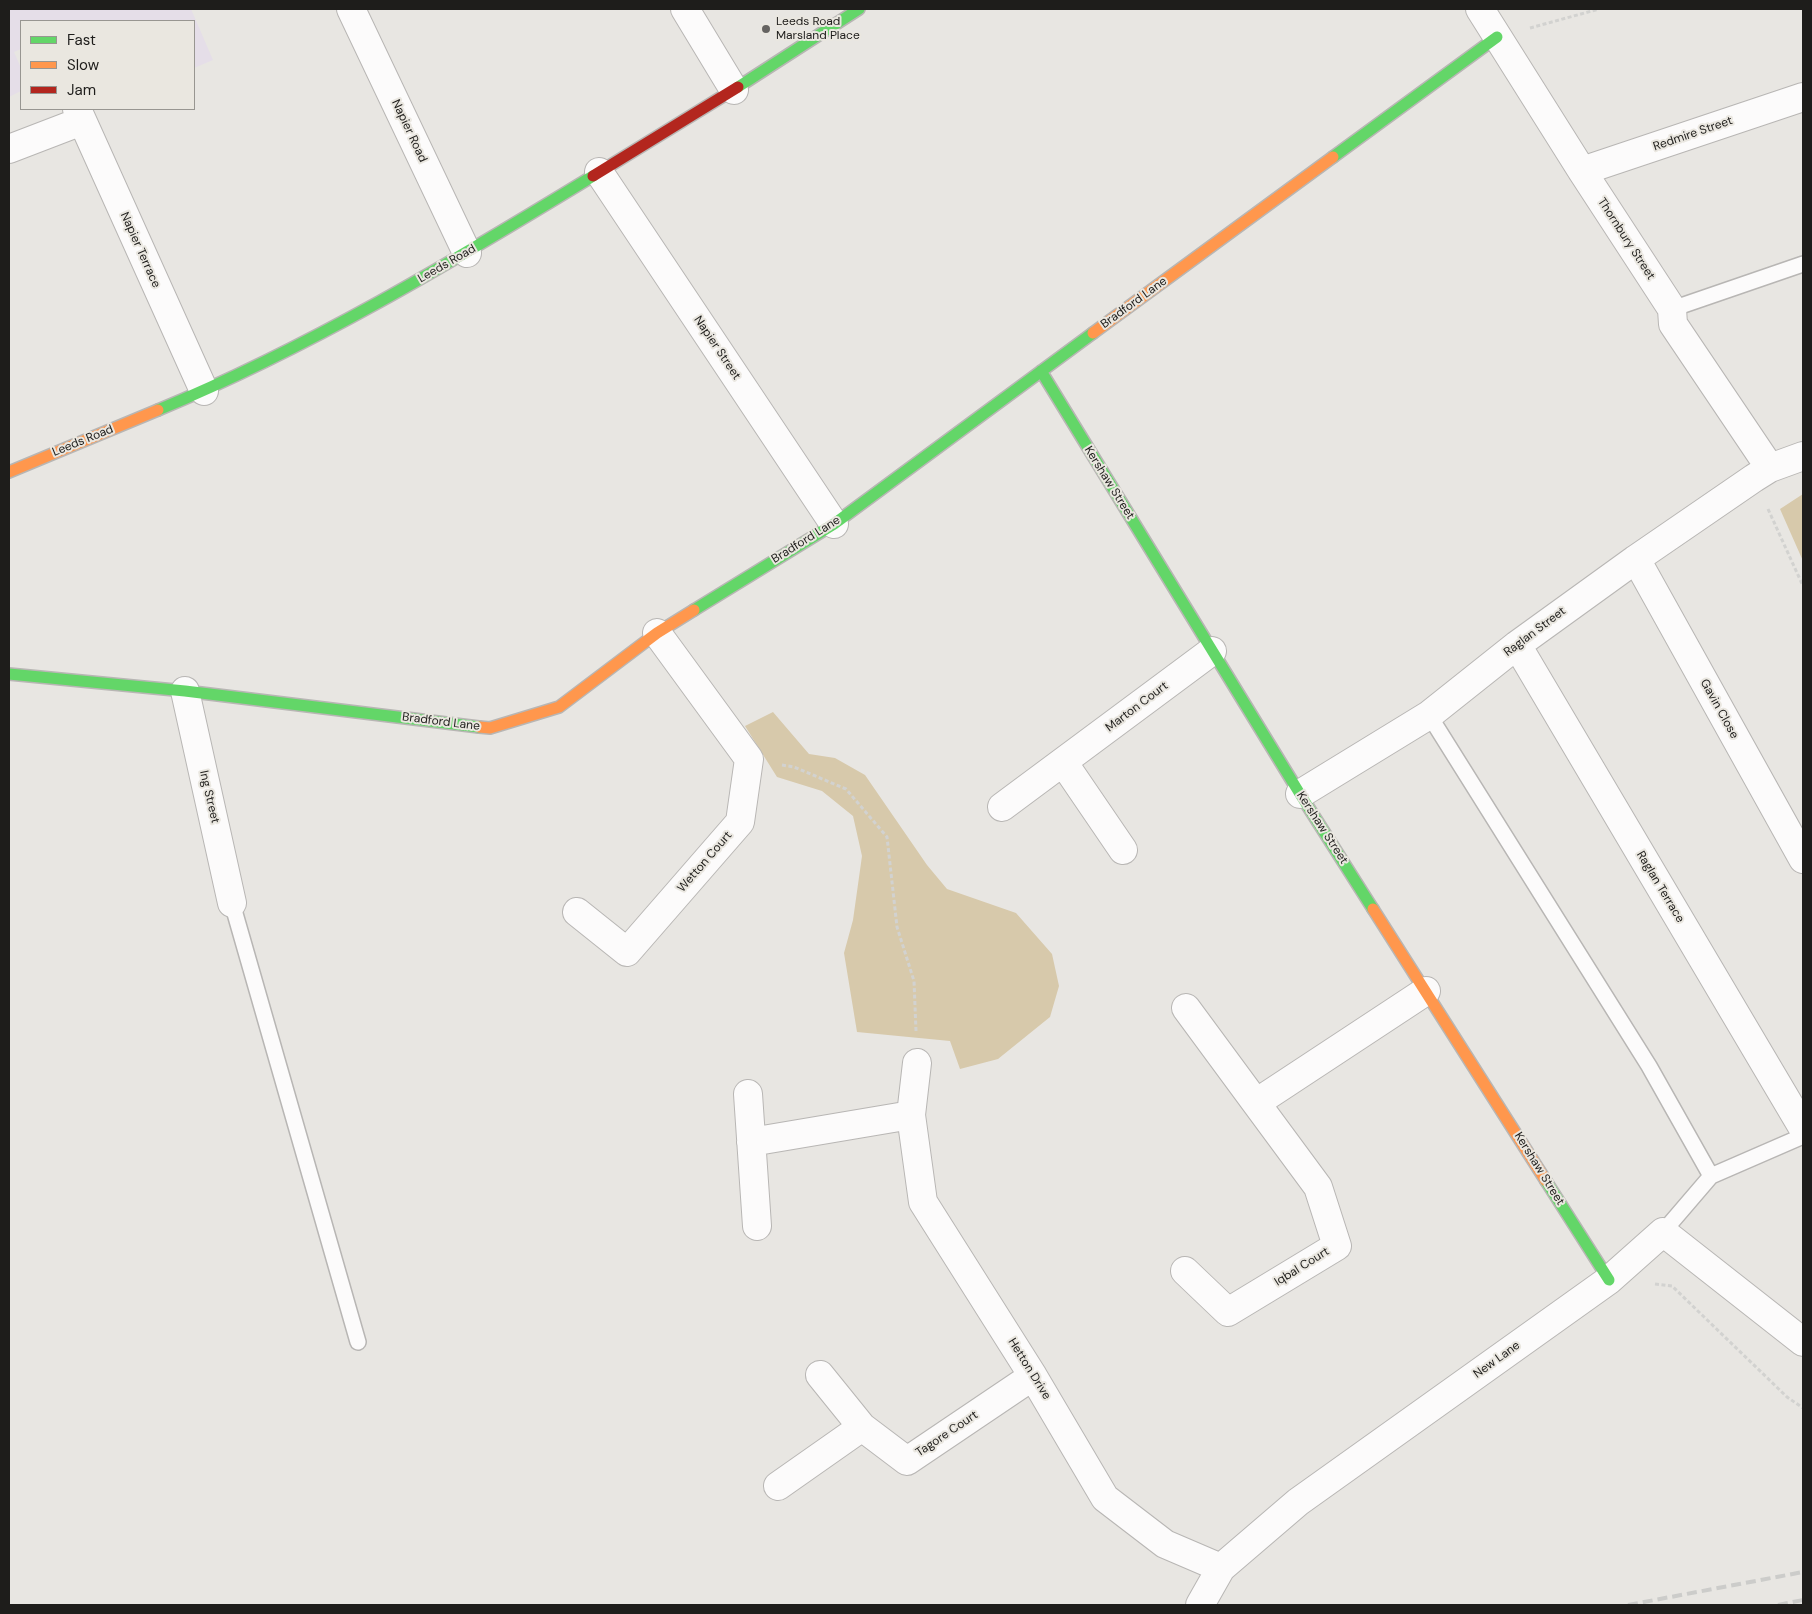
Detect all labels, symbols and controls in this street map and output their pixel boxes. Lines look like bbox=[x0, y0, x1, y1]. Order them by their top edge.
place label: Leeds Road Marsland Place bbox=[776, 15, 860, 43]
legend bbox=[20, 20, 195, 110]
marker: Leeds Road Marsland Place bbox=[760, 23, 772, 35]
text: Fast bbox=[67, 30, 96, 50]
text: Slow bbox=[67, 55, 99, 75]
text: Jam bbox=[67, 80, 96, 100]
street label: Napier Road bbox=[388, 97, 430, 165]
street label: Redmire Street bbox=[1651, 114, 1735, 154]
street label: Thornbury Street bbox=[1594, 195, 1658, 283]
street label: Napier Terrace bbox=[117, 210, 163, 290]
street label: Leeds Road bbox=[416, 242, 478, 286]
street label: Bradford Lane bbox=[1098, 274, 1170, 332]
street label: Napier Street bbox=[690, 313, 744, 383]
street label: Leeds Road bbox=[50, 422, 116, 460]
street label: Kershaw Street bbox=[1081, 444, 1137, 522]
street label: Bradford Lane bbox=[769, 513, 843, 567]
street label: Raglan Street bbox=[1501, 604, 1569, 660]
street label: Gavin Close bbox=[1697, 677, 1741, 741]
street label: Marton Court bbox=[1103, 679, 1171, 735]
street label: Bradford Lane bbox=[401, 710, 481, 734]
street label: Ing Street bbox=[196, 769, 222, 825]
street label: Kershaw Street bbox=[1293, 789, 1351, 867]
street label: Wetton Court bbox=[675, 829, 735, 895]
street label: Raglan Terrace bbox=[1633, 849, 1687, 925]
street label: Kershaw Street bbox=[1511, 1130, 1567, 1208]
street label: Iqbal Court bbox=[1272, 1244, 1332, 1290]
street label: Hetton Drive bbox=[1004, 1336, 1054, 1402]
street label: New Lane bbox=[1471, 1338, 1523, 1382]
street label: Tagore Court bbox=[913, 1408, 981, 1460]

